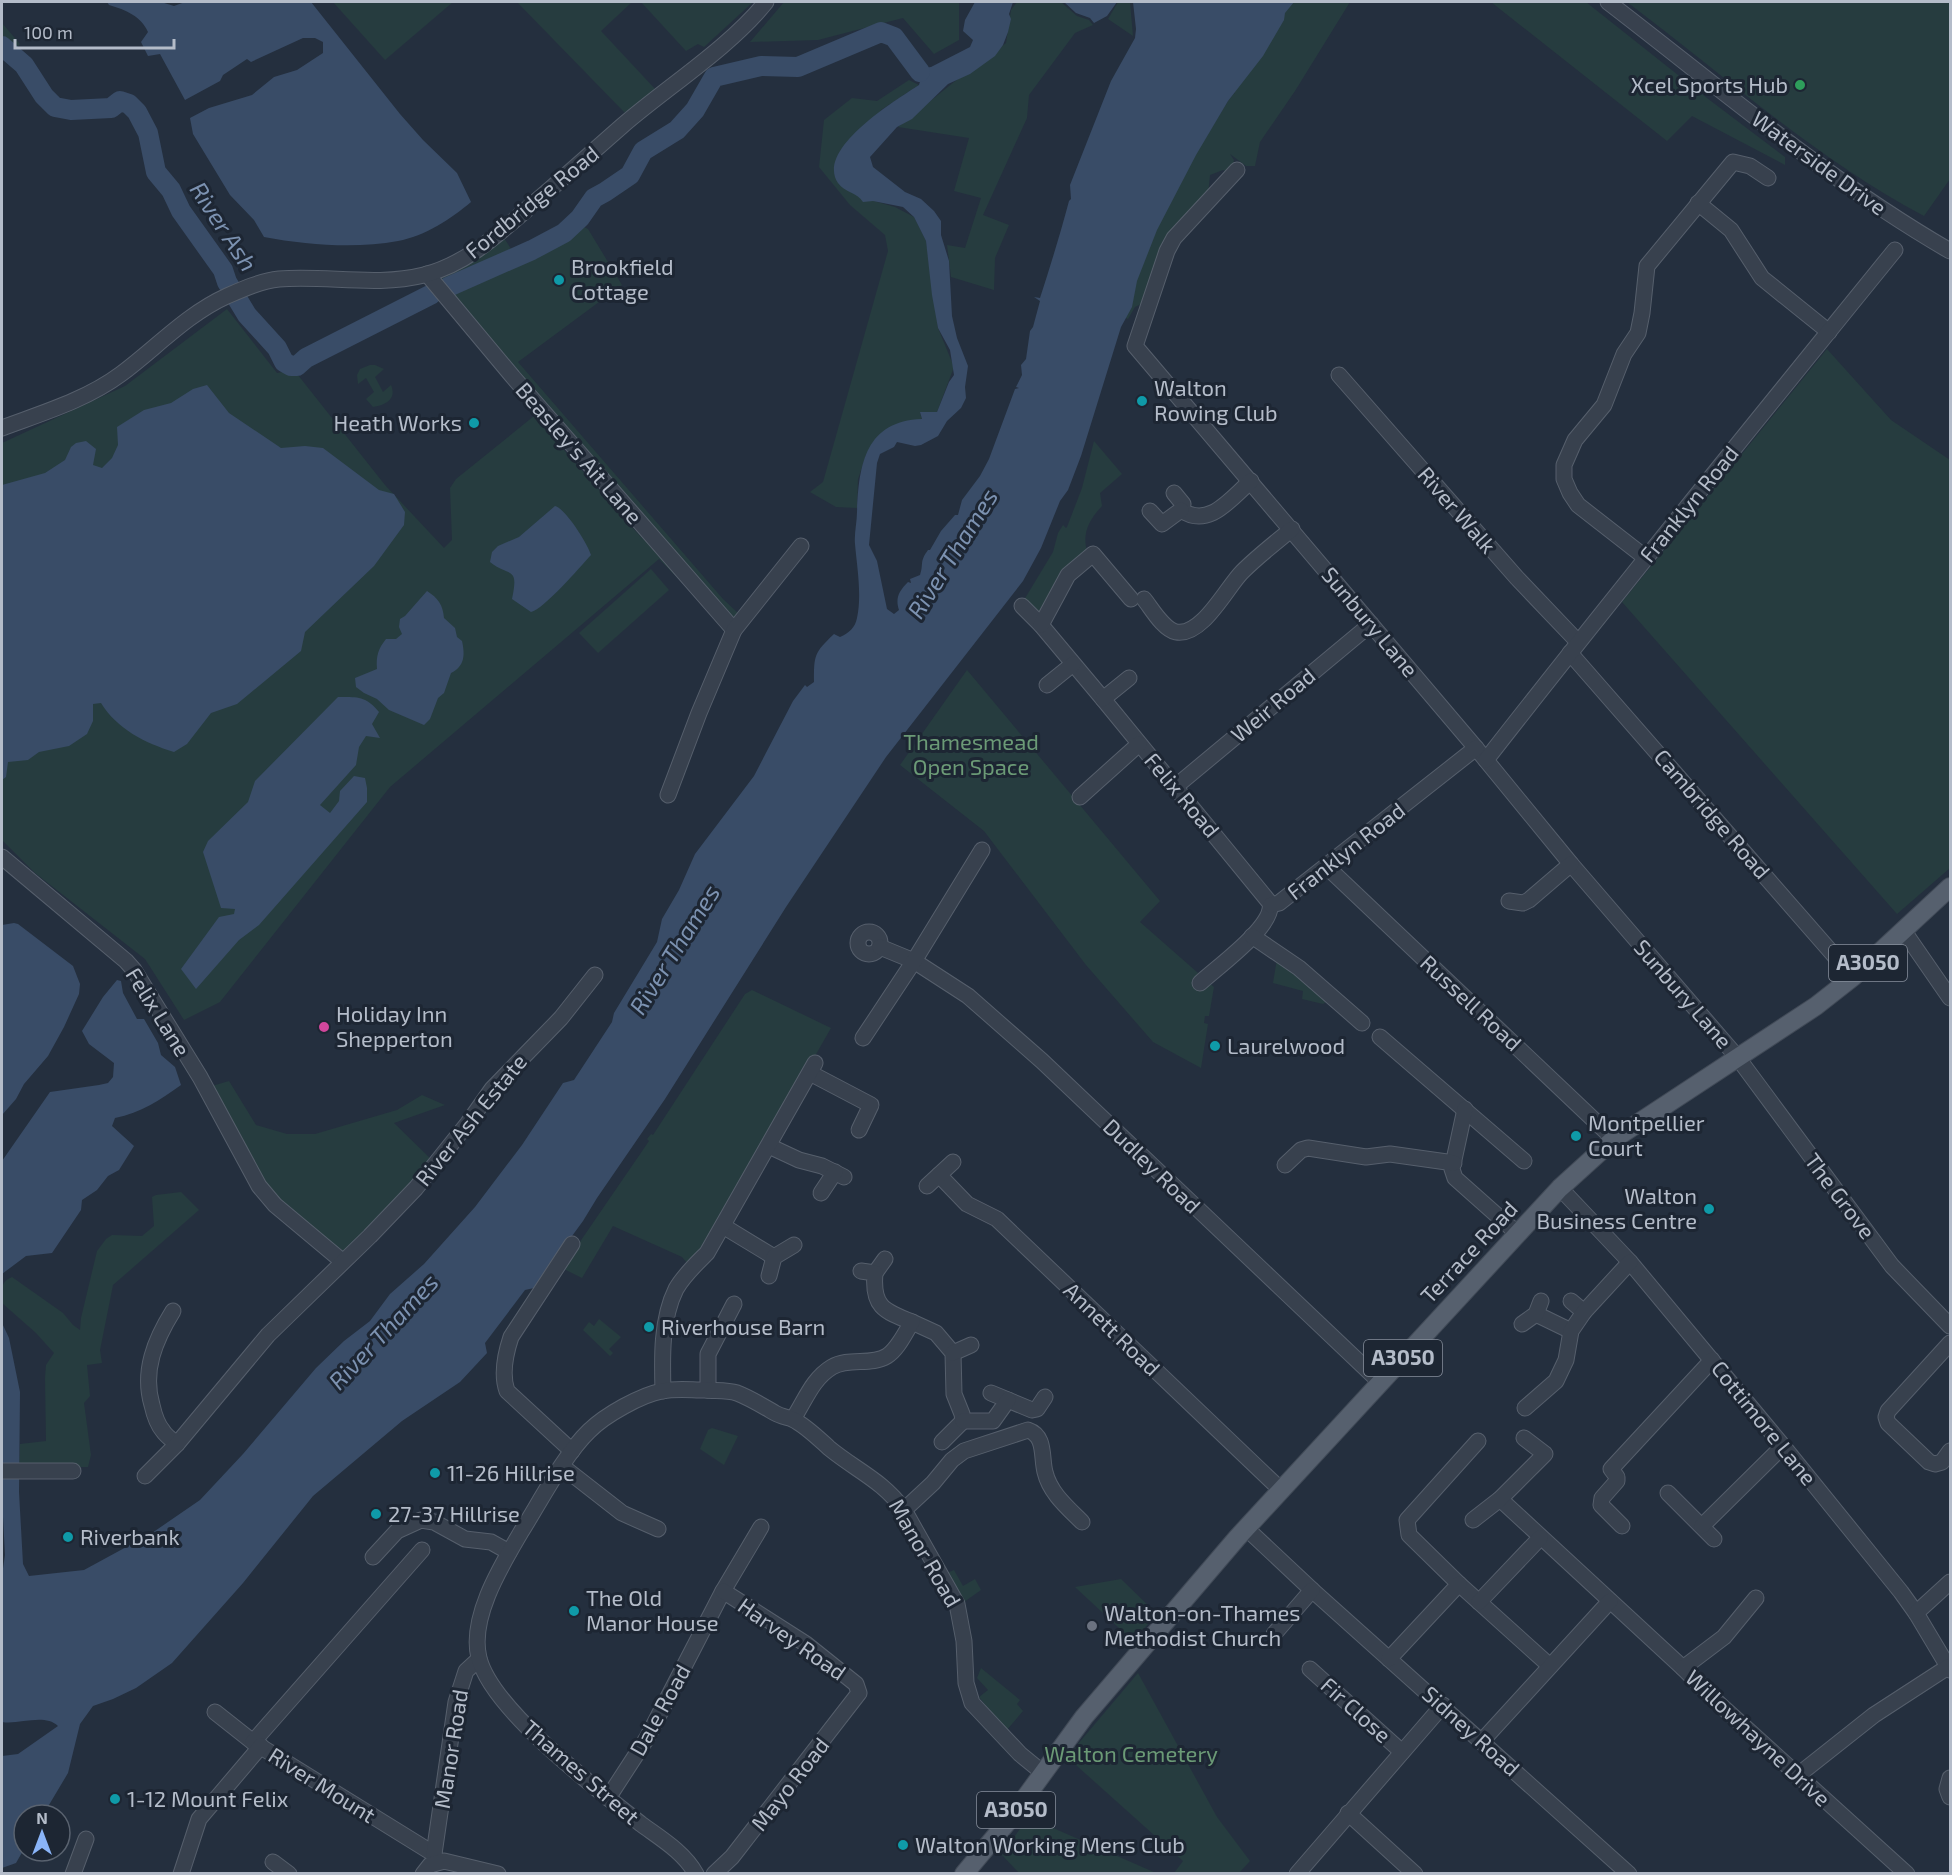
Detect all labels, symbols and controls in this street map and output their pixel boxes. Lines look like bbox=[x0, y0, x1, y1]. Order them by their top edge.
scale bar bbox=[15, 12, 174, 50]
text: 100 m bbox=[24, 21, 73, 43]
place label: Xcel Sports Hub bbox=[1631, 71, 1788, 97]
marker: Xcel Sports Hub bbox=[1793, 78, 1807, 92]
street label: Waterside Drive bbox=[1747, 105, 1892, 220]
street label: Fordbridge Road bbox=[459, 139, 603, 263]
water label: River Ash bbox=[185, 176, 264, 276]
place label: Brookfield Cottage bbox=[571, 253, 674, 304]
marker: Brookfield Cottage bbox=[552, 273, 566, 287]
place label: Walton Rowing Club bbox=[1154, 374, 1278, 425]
street label: Beasley's Ait Lane bbox=[511, 376, 648, 528]
marker: Walton Rowing Club bbox=[1135, 394, 1149, 408]
place label: Heath Works bbox=[333, 409, 462, 435]
marker: Heath Works bbox=[467, 416, 481, 430]
street label: Franklyn Road bbox=[1633, 440, 1743, 567]
street label: River Walk bbox=[1413, 461, 1502, 558]
water label: River Thames bbox=[900, 483, 1003, 623]
street label: Sunbury Lane bbox=[1317, 561, 1424, 682]
street label: Weir Road bbox=[1225, 662, 1320, 747]
park label: Thamesmead Open Space bbox=[903, 728, 1039, 779]
street label: Cambridge Road bbox=[1650, 743, 1776, 883]
street label: Felix Road bbox=[1140, 747, 1226, 842]
street label: Franklyn Road bbox=[1281, 796, 1410, 904]
water label: River Thames bbox=[622, 879, 725, 1019]
street label: Sunbury Lane bbox=[1629, 934, 1738, 1053]
road number: A3050 bbox=[1829, 945, 1907, 981]
street label: Russell Road bbox=[1416, 949, 1528, 1056]
street label: Felix Lane bbox=[121, 962, 196, 1061]
place label: Holiday Inn Shepperton bbox=[336, 1000, 453, 1051]
marker: Holiday Inn Shepperton bbox=[317, 1020, 331, 1034]
place label: Laurelwood bbox=[1227, 1032, 1345, 1058]
marker: Laurelwood bbox=[1208, 1039, 1222, 1053]
street label: River Ash Estate bbox=[409, 1048, 531, 1190]
place label: Montpellier Court bbox=[1588, 1109, 1705, 1160]
street label: Dudley Road bbox=[1099, 1113, 1207, 1218]
marker: Montpellier Court bbox=[1569, 1129, 1583, 1143]
street label: The Grove bbox=[1800, 1148, 1881, 1243]
place label: Walton Business Centre bbox=[1536, 1182, 1697, 1233]
street label: Terrace Road bbox=[1414, 1195, 1522, 1308]
marker: Walton Business Centre bbox=[1702, 1202, 1716, 1216]
water label: River Thames bbox=[322, 1267, 444, 1395]
street label: Annett Road bbox=[1059, 1276, 1166, 1380]
place label: Riverhouse Barn bbox=[661, 1313, 825, 1339]
marker: Riverhouse Barn bbox=[642, 1320, 656, 1334]
road number: A3050 bbox=[1364, 1340, 1442, 1376]
street label: Cottimore Lane bbox=[1707, 1355, 1823, 1490]
place label: 11-26 Hillrise bbox=[447, 1459, 575, 1485]
marker: 11-26 Hillrise bbox=[428, 1466, 442, 1480]
street label: Manor Road bbox=[884, 1494, 967, 1611]
place label: 27-37 Hillrise bbox=[388, 1500, 520, 1526]
marker: 27-37 Hillrise bbox=[369, 1507, 383, 1521]
place label: Riverbank bbox=[80, 1523, 180, 1549]
marker: Riverbank bbox=[61, 1530, 75, 1544]
place label: The Old Manor House bbox=[586, 1584, 719, 1635]
street label: Harvey Road bbox=[734, 1592, 851, 1685]
place label: Walton-on-Thames Methodist Church bbox=[1104, 1599, 1300, 1650]
marker: The Old Manor House bbox=[567, 1604, 581, 1618]
marker: Walton-on-Thames Methodist Church bbox=[1085, 1619, 1099, 1633]
street label: Dale Road bbox=[623, 1659, 695, 1760]
street label: Willowhayne Drive bbox=[1681, 1664, 1836, 1811]
street label: Fir Close bbox=[1316, 1671, 1397, 1747]
street label: Sidney Road bbox=[1418, 1680, 1526, 1781]
street label: Manor Road bbox=[428, 1687, 472, 1810]
street label: Thames Street bbox=[518, 1714, 645, 1829]
street label: Mayo Road bbox=[745, 1732, 834, 1835]
park label: Walton Cemetery bbox=[1044, 1740, 1218, 1766]
street label: River Mount bbox=[264, 1741, 381, 1827]
place label: 1-12 Mount Felix bbox=[127, 1785, 289, 1811]
marker: 1-12 Mount Felix bbox=[108, 1792, 122, 1806]
road number: A3050 bbox=[977, 1792, 1055, 1828]
north arrow bbox=[12, 1803, 72, 1863]
text: N bbox=[36, 1808, 48, 1827]
place label: Walton Working Mens Club bbox=[915, 1831, 1185, 1857]
marker: Walton Working Mens Club bbox=[896, 1838, 910, 1852]

